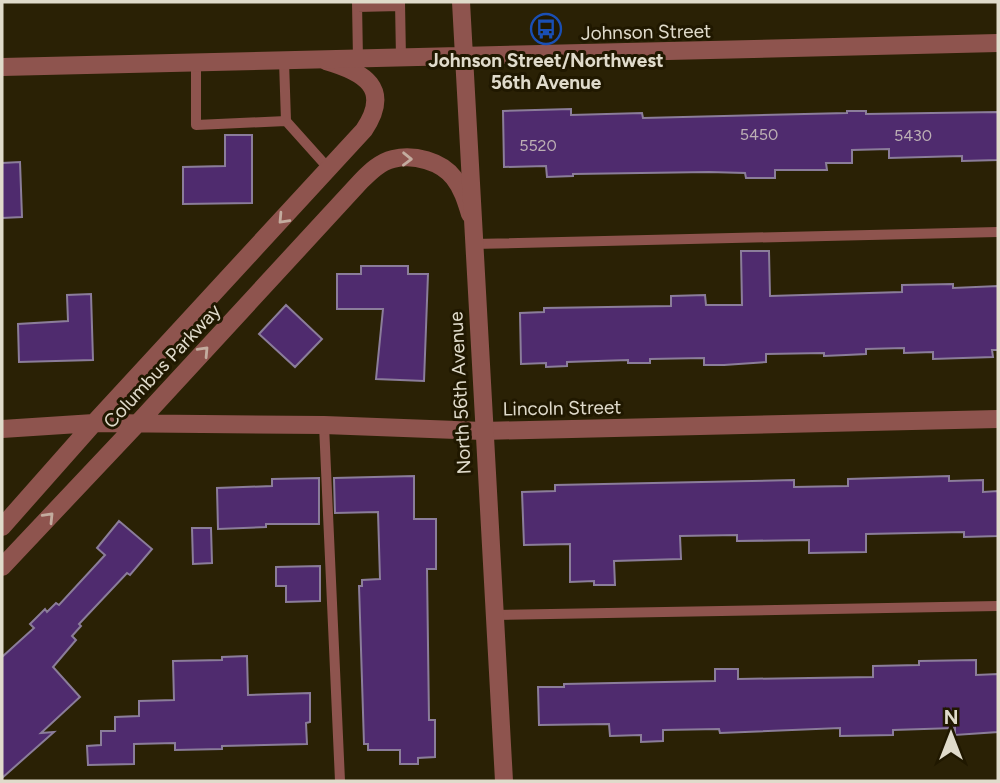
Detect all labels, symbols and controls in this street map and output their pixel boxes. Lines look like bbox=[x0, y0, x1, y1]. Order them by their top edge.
bus stop icon: Johnson Street/Northwest 56th Avenue bbox=[529, 12, 563, 46]
street label: Johnson Street bbox=[581, 19, 711, 45]
place label: Johnson Street/Northwest 56th Avenue bbox=[428, 49, 664, 94]
house number: 5450 bbox=[740, 125, 778, 144]
house number: 5430 bbox=[894, 126, 932, 145]
house number: 5520 bbox=[519, 136, 557, 155]
one-way arrow bbox=[402, 151, 413, 167]
one-way arrow bbox=[279, 211, 291, 224]
street label: Columbus Parkway bbox=[99, 299, 225, 433]
street label: North 56th Avenue bbox=[444, 311, 476, 475]
one-way arrow bbox=[196, 346, 209, 359]
street label: Lincoln Street bbox=[502, 395, 622, 421]
one-way arrow bbox=[40, 512, 53, 525]
north arrow bbox=[916, 699, 986, 769]
text: N bbox=[944, 706, 958, 729]

